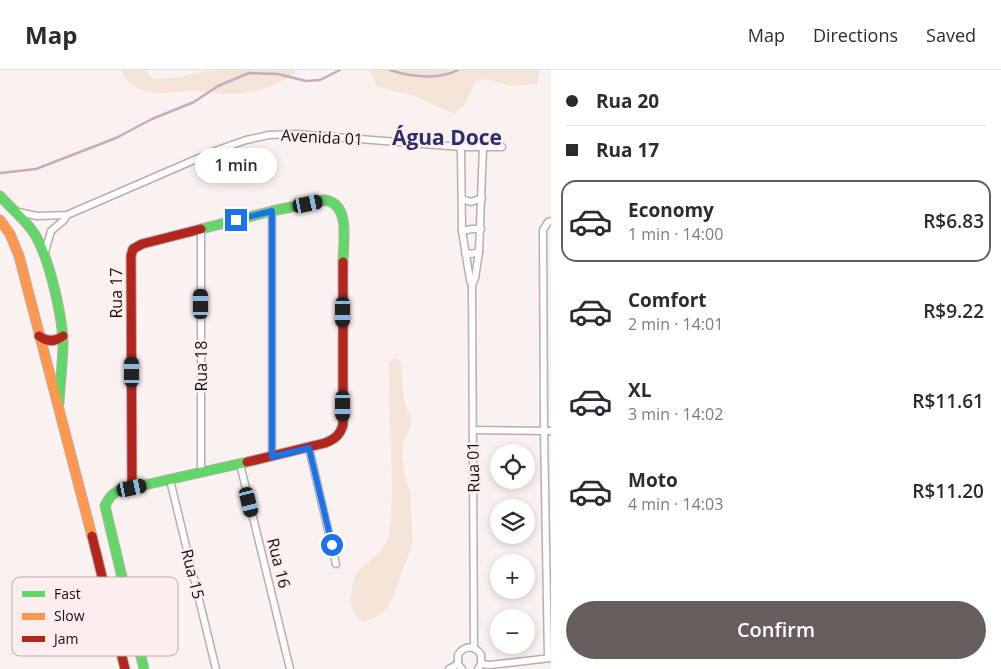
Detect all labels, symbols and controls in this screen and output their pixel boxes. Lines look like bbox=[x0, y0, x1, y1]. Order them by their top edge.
text: Map bbox=[25, 18, 77, 51]
text: Map bbox=[748, 23, 785, 47]
text: Directions bbox=[813, 23, 898, 47]
text: Saved bbox=[926, 23, 976, 47]
text: Rua 20 bbox=[596, 88, 659, 114]
district label: Água Doce bbox=[392, 123, 502, 151]
street label: Avenida 01 bbox=[280, 124, 364, 150]
text: Rua 17 bbox=[596, 137, 659, 163]
callout: 1 min bbox=[195, 148, 277, 182]
text: 1 min bbox=[214, 154, 258, 176]
car bbox=[291, 194, 324, 214]
text: Economy bbox=[628, 197, 714, 223]
icon: car bbox=[568, 199, 613, 244]
text: R$6.83 bbox=[923, 208, 984, 234]
route end bbox=[225, 209, 247, 231]
text: 1 min · 14:00 bbox=[628, 223, 723, 245]
street label: Rua 17 bbox=[105, 267, 127, 319]
text: Comfort bbox=[628, 287, 707, 313]
car bbox=[193, 289, 208, 319]
icon: car bbox=[568, 289, 613, 334]
car bbox=[335, 297, 350, 327]
text: R$9.22 bbox=[923, 298, 984, 324]
text: 2 min · 14:01 bbox=[628, 313, 723, 335]
street label: Rua 18 bbox=[190, 340, 212, 392]
car bbox=[124, 357, 139, 387]
text: XL bbox=[628, 377, 651, 403]
icon: car bbox=[568, 379, 613, 424]
text: R$11.61 bbox=[912, 388, 984, 414]
car bbox=[335, 391, 350, 421]
text: 3 min · 14:02 bbox=[628, 403, 723, 425]
street label: Rua 01 bbox=[462, 441, 484, 493]
map controls bbox=[490, 444, 535, 654]
button: locate bbox=[490, 444, 535, 489]
text: Moto bbox=[628, 467, 678, 493]
icon: car bbox=[568, 469, 613, 514]
car bbox=[115, 478, 148, 498]
text: R$11.20 bbox=[912, 478, 984, 504]
car bbox=[238, 486, 259, 518]
text: 4 min · 14:03 bbox=[628, 493, 723, 515]
button: layers bbox=[490, 499, 535, 544]
route start bbox=[321, 534, 343, 556]
street label: Rua 16 bbox=[262, 536, 296, 590]
street label: Rua 15 bbox=[176, 547, 210, 601]
button: + bbox=[490, 554, 535, 599]
legend bbox=[12, 577, 178, 656]
text: Fast bbox=[54, 584, 81, 603]
button: Confirm bbox=[566, 601, 986, 659]
text: Slow bbox=[54, 606, 85, 625]
button: − bbox=[490, 609, 535, 654]
text: Jam bbox=[52, 629, 79, 648]

